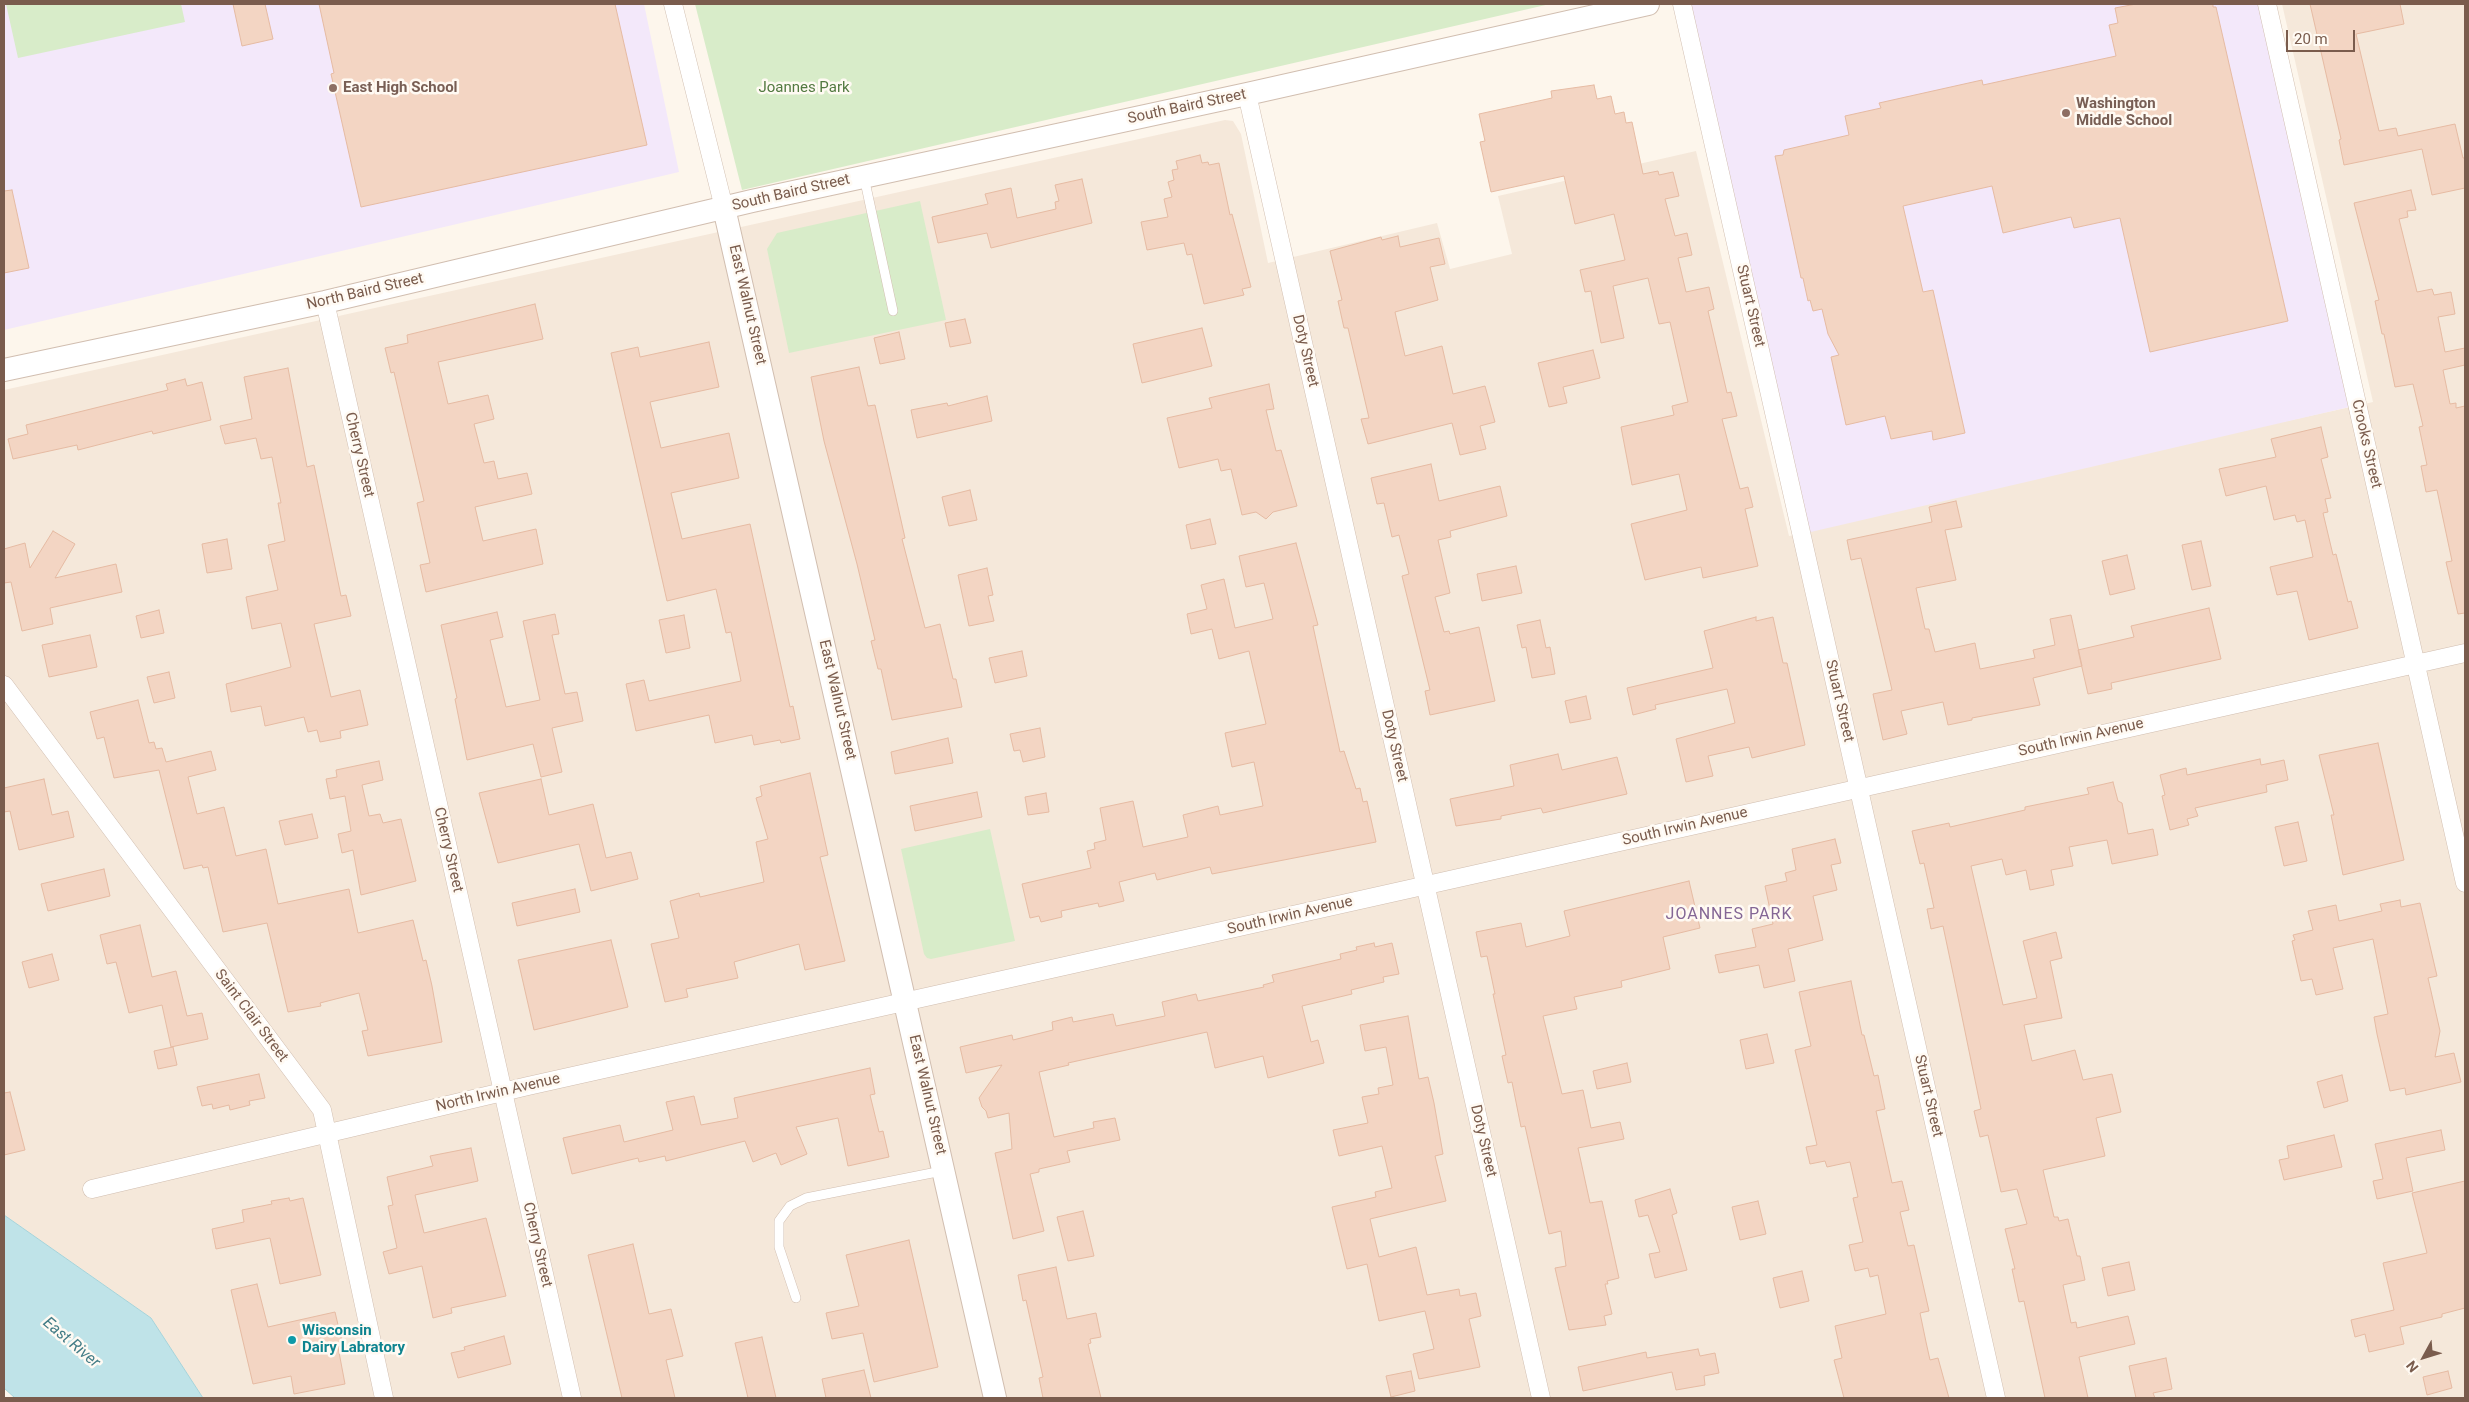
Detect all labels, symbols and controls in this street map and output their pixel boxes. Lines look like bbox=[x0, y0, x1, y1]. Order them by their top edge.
scale bar bbox=[2289, 20, 2358, 52]
text: 20 m bbox=[2294, 30, 2328, 48]
place label: East High School bbox=[343, 79, 458, 97]
park label: Joannes Park bbox=[758, 79, 850, 97]
marker: East High School bbox=[327, 82, 339, 94]
street label: South Baird Street bbox=[1126, 86, 1248, 128]
place label: Washington Middle School bbox=[2076, 95, 2172, 130]
marker: Washington Middle School bbox=[2060, 107, 2072, 119]
street label: South Baird Street bbox=[730, 171, 852, 215]
street label: East Walnut Street bbox=[724, 243, 770, 367]
street label: Stuart Street bbox=[1732, 263, 1768, 349]
street label: North Baird Street bbox=[305, 270, 425, 314]
street label: Doty Street bbox=[1288, 313, 1322, 389]
street label: Crooks Street bbox=[2347, 398, 2385, 490]
street label: Cherry Street bbox=[340, 411, 378, 499]
street label: East Walnut Street bbox=[814, 638, 860, 762]
street label: Stuart Street bbox=[1821, 658, 1857, 744]
street label: Doty Street bbox=[1377, 708, 1411, 784]
street label: South Irwin Avenue bbox=[2017, 715, 2145, 761]
street label: South Irwin Avenue bbox=[1621, 804, 1749, 850]
street label: Cherry Street bbox=[429, 806, 467, 894]
street label: South Irwin Avenue bbox=[1226, 893, 1354, 939]
district label: JOANNES PARK bbox=[1664, 905, 1794, 925]
street label: Saint Clair Street bbox=[210, 966, 292, 1066]
street label: East Walnut Street bbox=[904, 1033, 950, 1157]
street label: Stuart Street bbox=[1910, 1053, 1946, 1139]
street label: North Irwin Avenue bbox=[434, 1070, 562, 1116]
street label: Doty Street bbox=[1466, 1103, 1500, 1179]
street label: Cherry Street bbox=[518, 1201, 556, 1289]
water label: East River bbox=[39, 1314, 103, 1372]
place label: Wisconsin Dairy Labratory bbox=[302, 1322, 405, 1357]
north arrow bbox=[2399, 1332, 2449, 1382]
marker: Wisconsin Dairy Labratory bbox=[286, 1334, 298, 1346]
text: N bbox=[2403, 1358, 2422, 1375]

